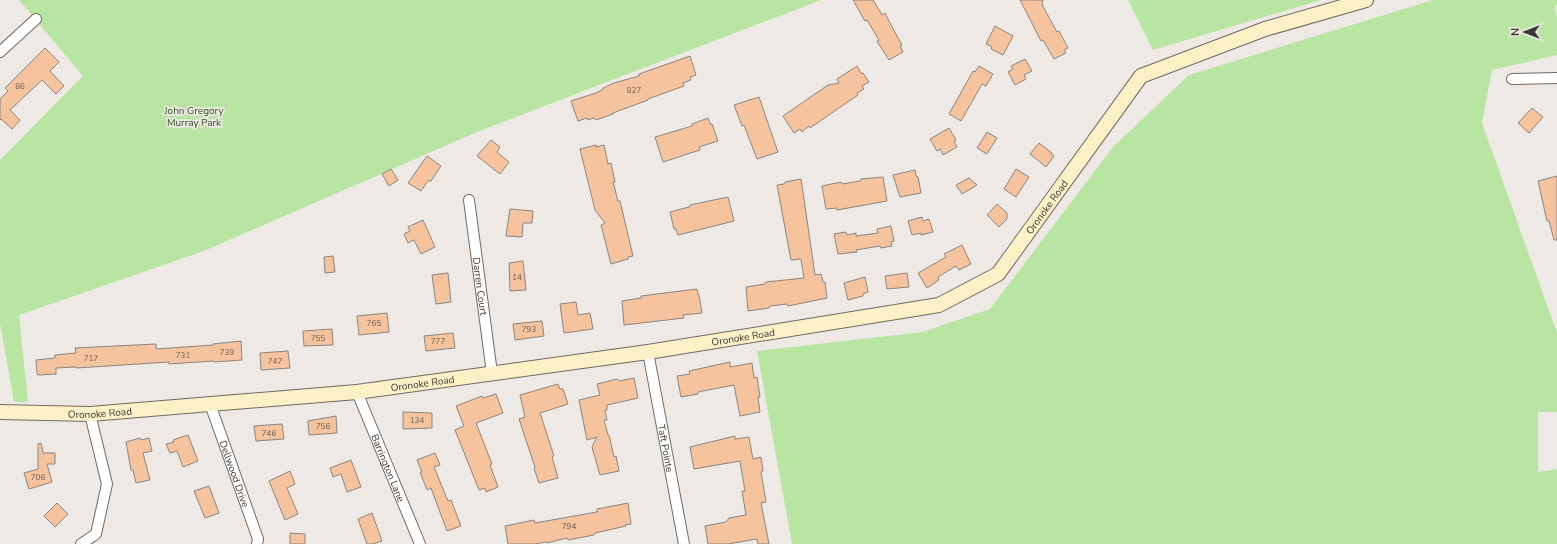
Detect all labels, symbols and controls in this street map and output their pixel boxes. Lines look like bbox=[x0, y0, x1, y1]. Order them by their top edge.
north arrow bbox=[1505, 12, 1545, 52]
text: N bbox=[1508, 28, 1523, 36]
house number: 86 bbox=[15, 81, 25, 92]
house number: 827 bbox=[627, 85, 641, 96]
park label: John Gregory Murray Park bbox=[163, 104, 224, 130]
street label: Oronoke Road bbox=[1023, 177, 1072, 237]
street label: Darren Court bbox=[469, 257, 490, 317]
house number: 14 bbox=[512, 272, 522, 283]
house number: 765 bbox=[367, 318, 381, 329]
house number: 793 bbox=[522, 324, 536, 335]
street label: Oronoke Road bbox=[711, 326, 776, 350]
house number: 755 bbox=[311, 333, 325, 344]
house number: 777 bbox=[431, 336, 445, 347]
house number: 739 bbox=[220, 347, 234, 358]
house number: 731 bbox=[176, 350, 190, 361]
house number: 717 bbox=[84, 353, 98, 364]
house number: 747 bbox=[268, 356, 282, 367]
street label: Oronoke Road bbox=[390, 373, 455, 395]
street label: Oronoke Road bbox=[68, 405, 133, 422]
house number: 134 bbox=[410, 415, 424, 426]
house number: 756 bbox=[316, 421, 330, 432]
street label: Taft Pointe bbox=[654, 424, 676, 473]
house number: 746 bbox=[262, 428, 276, 439]
street label: Barrington Lane bbox=[367, 432, 408, 504]
street label: Dellwood Drive bbox=[215, 439, 252, 509]
house number: 706 bbox=[31, 472, 45, 483]
house number: 794 bbox=[562, 521, 576, 532]

